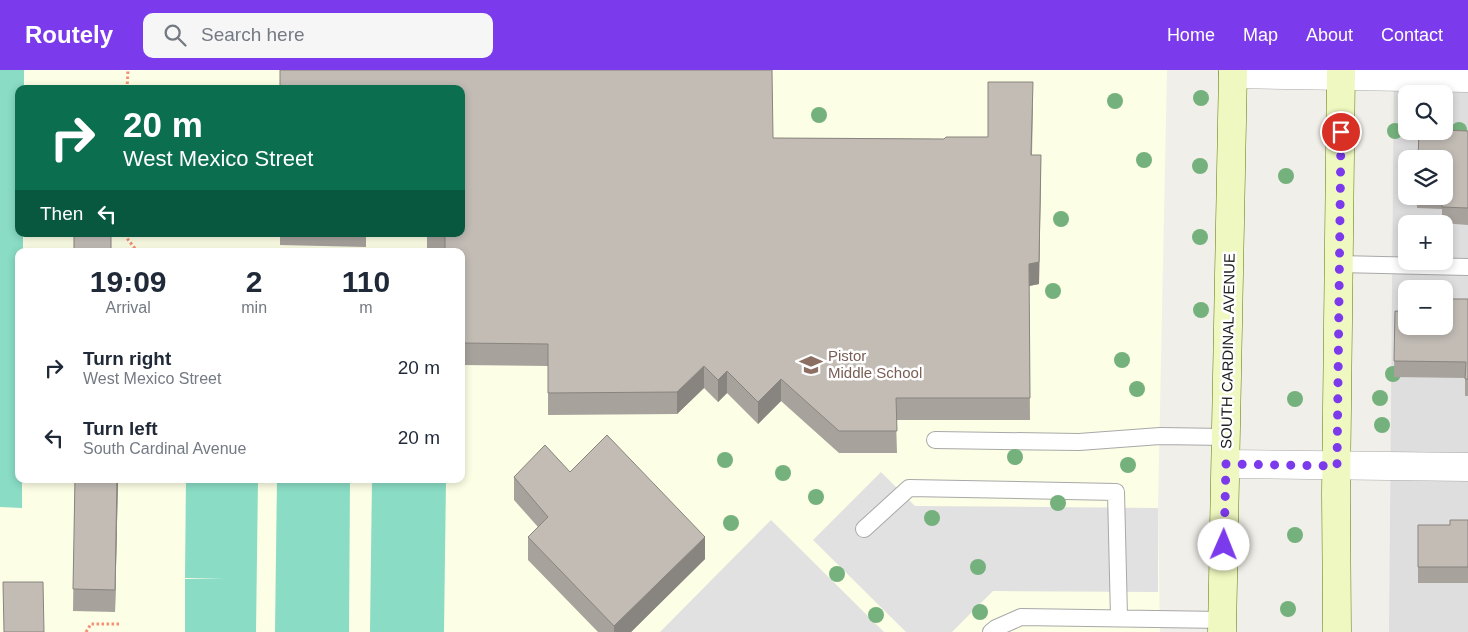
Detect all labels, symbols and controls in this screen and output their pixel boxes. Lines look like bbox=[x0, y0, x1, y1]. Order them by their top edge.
search box bbox=[143, 13, 493, 58]
text: Routely bbox=[25, 21, 113, 48]
icon: search bbox=[161, 21, 189, 49]
text: Search here bbox=[201, 24, 305, 45]
text: Home bbox=[1167, 25, 1215, 45]
text: Map bbox=[1243, 25, 1278, 45]
text: About bbox=[1306, 25, 1353, 45]
text: Contact bbox=[1381, 25, 1443, 45]
map controls bbox=[1398, 85, 1453, 335]
button: search bbox=[1398, 85, 1453, 140]
icon: right bbox=[40, 105, 105, 170]
text: 20 m bbox=[123, 105, 203, 144]
pin bbox=[1320, 111, 1362, 153]
icon: arrive bbox=[1327, 118, 1355, 146]
text: West Mexico Street bbox=[123, 146, 313, 171]
button: layers bbox=[1398, 150, 1453, 205]
icon: left bbox=[93, 200, 121, 228]
text: Then bbox=[40, 203, 83, 224]
button: + bbox=[1398, 215, 1453, 270]
street label: SOUTH CARDINAL AVENUE bbox=[1217, 253, 1238, 449]
text: 19:09 bbox=[90, 265, 167, 298]
text: 2 bbox=[246, 265, 263, 298]
text: 110 bbox=[342, 265, 390, 298]
button: − bbox=[1398, 280, 1453, 335]
text: Arrival bbox=[105, 299, 151, 316]
text: min bbox=[241, 299, 267, 316]
text: m bbox=[359, 299, 373, 316]
place label: Pistor Middle School bbox=[828, 347, 922, 381]
text: Turn right bbox=[83, 348, 171, 369]
school or university icon: Pistor Middle School bbox=[798, 352, 824, 378]
icon: right bbox=[40, 354, 68, 382]
text: 20 m bbox=[398, 357, 440, 378]
text: West Mexico Street bbox=[83, 370, 221, 387]
text: Turn left bbox=[83, 418, 158, 439]
icon: left bbox=[40, 424, 68, 452]
text: 20 m bbox=[398, 427, 440, 448]
text: South Cardinal Avenue bbox=[83, 440, 246, 457]
position arrow bbox=[1197, 518, 1249, 570]

